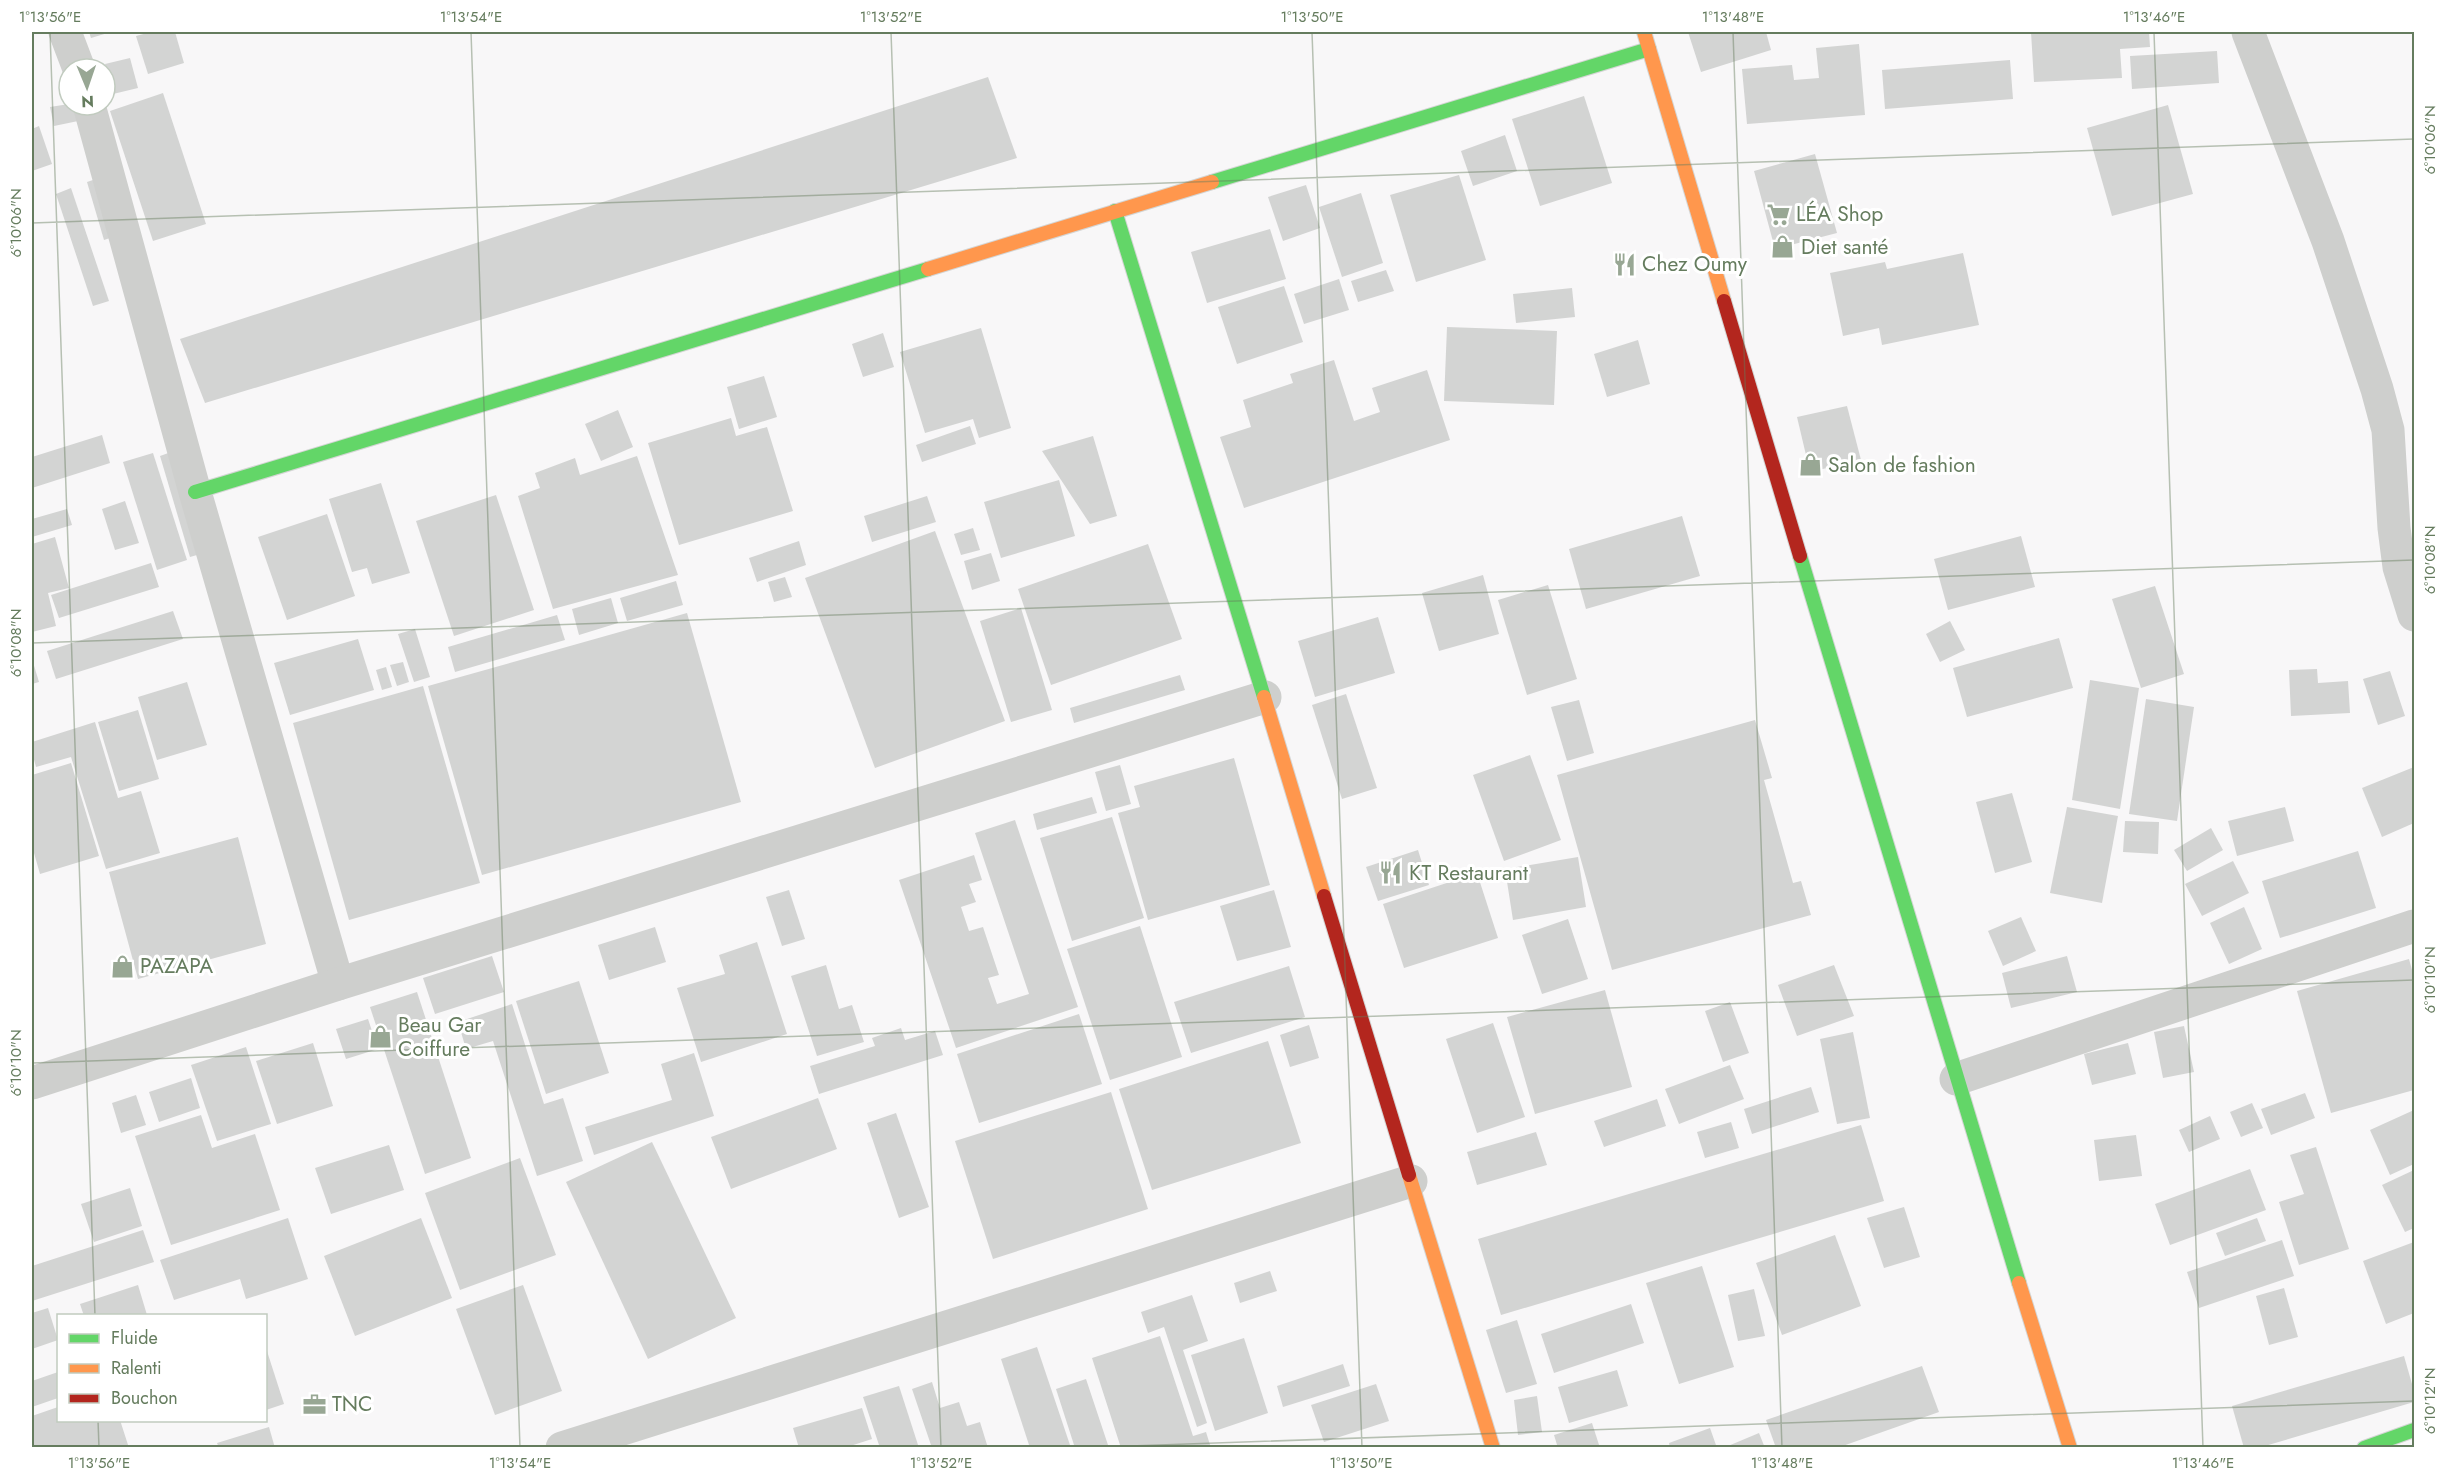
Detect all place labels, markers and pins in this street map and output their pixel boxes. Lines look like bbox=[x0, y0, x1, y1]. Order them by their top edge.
place label: LÉA Shop bbox=[1796, 199, 1883, 229]
supermarket icon: LÉA Shop bbox=[1765, 201, 1791, 227]
place label: Diet santé bbox=[1801, 232, 1889, 262]
shop icon: Diet santé bbox=[1770, 234, 1796, 260]
place label: Chez Oumy bbox=[1642, 249, 1748, 279]
restaurant icon: Chez Oumy bbox=[1611, 251, 1637, 277]
place label: Salon de fashion bbox=[1828, 450, 1976, 480]
shop icon: Salon de fashion bbox=[1797, 452, 1823, 478]
place label: KT Restaurant bbox=[1409, 858, 1528, 888]
restaurant icon: KT Restaurant bbox=[1378, 860, 1404, 886]
place label: PAZAPA bbox=[140, 951, 213, 981]
shop icon: PAZAPA bbox=[109, 953, 135, 979]
place label: Beau Gar Coiffure bbox=[398, 1010, 482, 1064]
shop icon: Beau Gar Coiffure bbox=[367, 1024, 393, 1050]
place label: TNC bbox=[332, 1389, 372, 1419]
office icon: TNC bbox=[301, 1391, 327, 1417]

